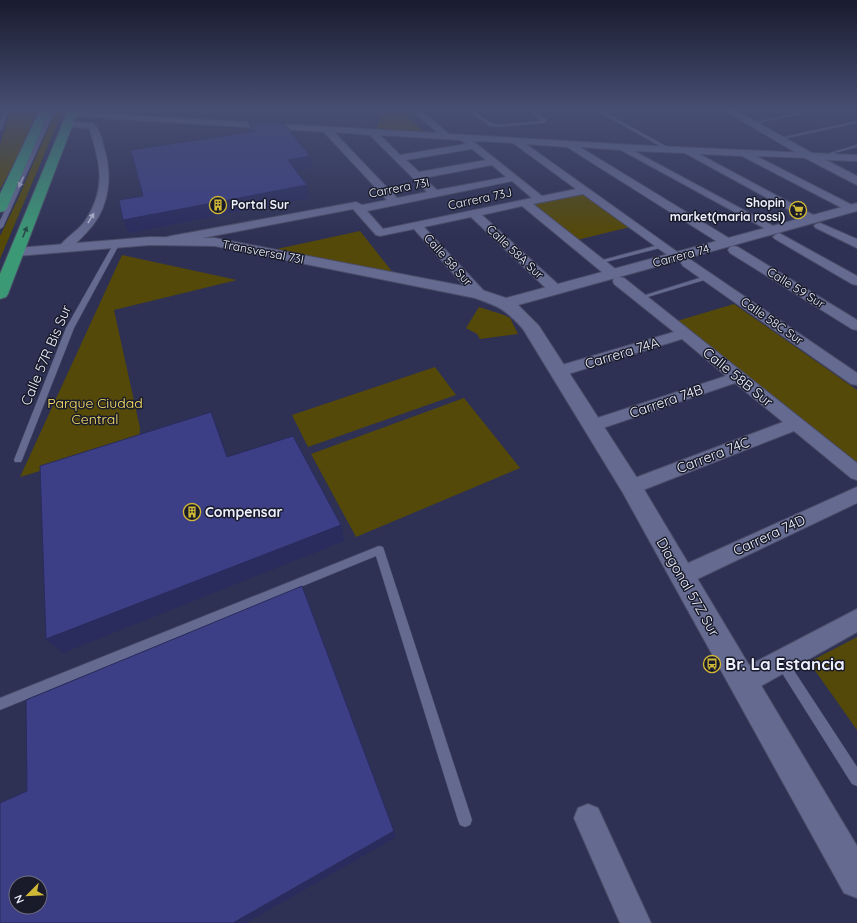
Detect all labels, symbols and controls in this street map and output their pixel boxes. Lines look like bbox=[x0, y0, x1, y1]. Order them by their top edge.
street label: Carrera 73I bbox=[367, 174, 430, 201]
one-way arrow bbox=[18, 177, 24, 188]
street label: Carrera 73J bbox=[446, 184, 513, 213]
building icon: Portal Sur bbox=[208, 195, 228, 215]
place label: Shopin market(maria rossi) bbox=[670, 195, 785, 224]
place label: Portal Sur bbox=[231, 197, 289, 212]
supermarket icon: Shopin market(maria rossi) bbox=[788, 200, 808, 220]
one-way arrow bbox=[87, 213, 95, 223]
street label: Calle 58A Sur bbox=[484, 221, 547, 282]
one-way arrow bbox=[22, 226, 28, 238]
street label: Calle 58 Sur bbox=[421, 230, 476, 289]
street label: Transversal 73I bbox=[221, 236, 305, 267]
street label: Carrera 74 bbox=[651, 241, 711, 270]
street label: Calle 59 Sur bbox=[765, 264, 828, 311]
street label: Calle 58C Sur bbox=[738, 294, 807, 348]
street label: Calle 57R Bis Sur bbox=[17, 301, 76, 408]
street label: Carrera 74A bbox=[583, 333, 661, 373]
street label: Calle 58B Sur bbox=[699, 343, 777, 411]
street label: Carrera 74B bbox=[627, 380, 705, 422]
park label: Parque Ciudad Central bbox=[47, 394, 143, 428]
street label: Carrera 74C bbox=[674, 433, 752, 477]
building icon: Compensar bbox=[182, 502, 202, 522]
place label: Compensar bbox=[205, 503, 283, 521]
street label: Carrera 74D bbox=[730, 510, 808, 560]
street label: Diagonal 57Z Sur bbox=[652, 534, 724, 640]
place label: Br. La Estancia bbox=[725, 653, 845, 674]
bus stop icon: Br. La Estancia bbox=[702, 654, 722, 674]
north arrow bbox=[8, 875, 48, 915]
text: N bbox=[11, 893, 27, 906]

